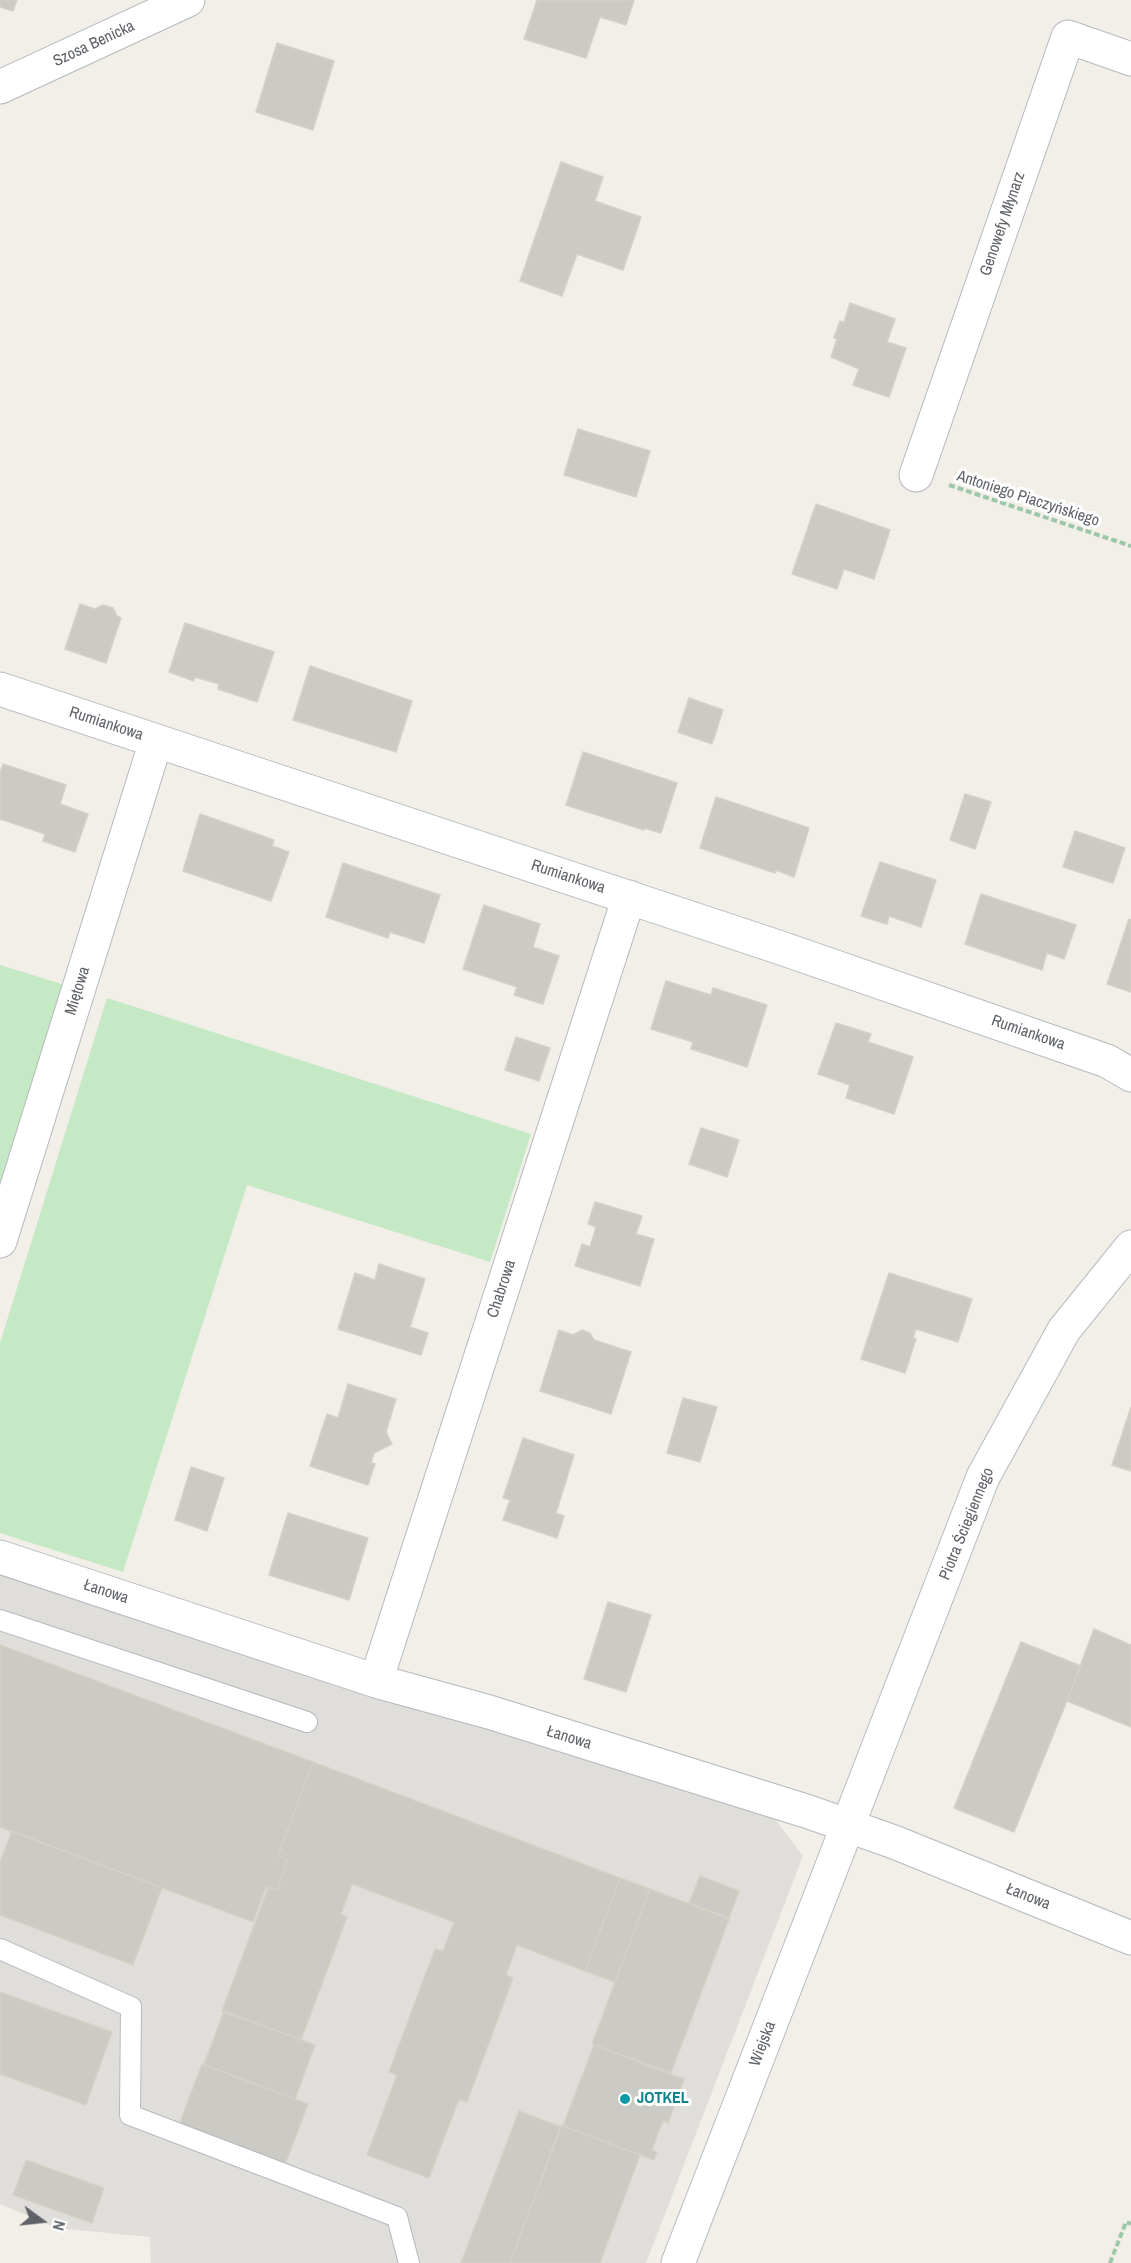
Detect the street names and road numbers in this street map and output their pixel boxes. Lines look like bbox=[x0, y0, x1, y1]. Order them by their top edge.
street label: Szosa Benicka bbox=[50, 17, 138, 71]
street label: Genowefy Młynarz bbox=[976, 170, 1030, 278]
street label: Antoniego Piaczyńskiego bbox=[954, 467, 1102, 531]
street label: Rumiankowa bbox=[67, 703, 145, 745]
street label: Rumiankowa bbox=[529, 856, 607, 898]
street label: Miętowa bbox=[62, 964, 94, 1018]
street label: Rumiankowa bbox=[989, 1011, 1067, 1055]
street label: Chabrowa bbox=[484, 1258, 520, 1320]
street label: Piotra Ściegiennego bbox=[936, 1465, 998, 1583]
street label: Łanowa bbox=[81, 1576, 131, 1608]
street label: Łanowa bbox=[544, 1722, 594, 1754]
street label: Łanowa bbox=[1003, 1879, 1053, 1915]
street label: Wiejska bbox=[746, 2019, 780, 2069]

